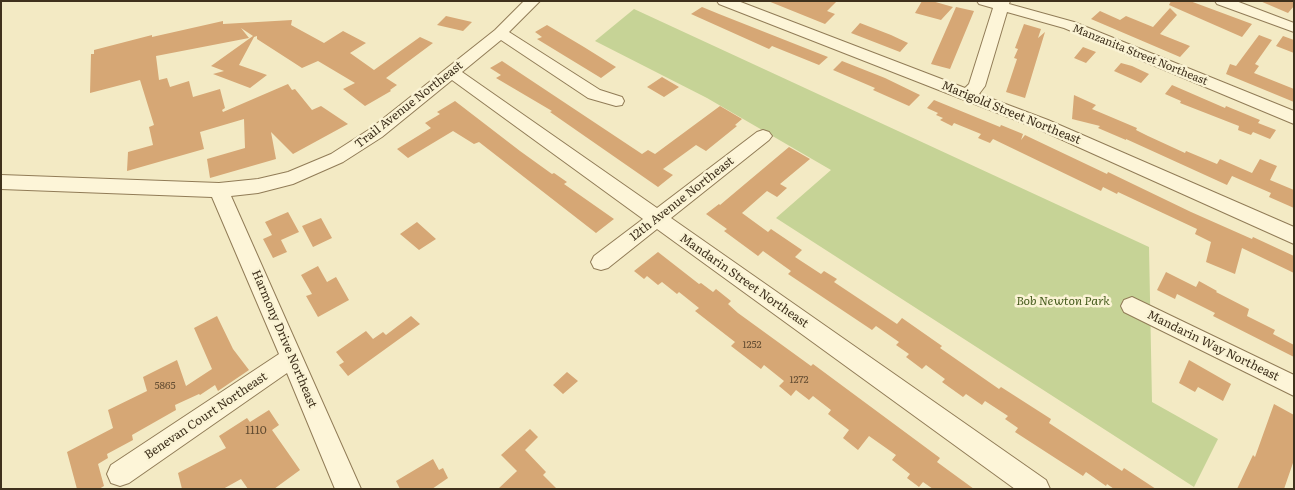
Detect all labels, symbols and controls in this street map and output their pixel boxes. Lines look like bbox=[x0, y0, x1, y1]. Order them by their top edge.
street label: Manzanita Street Northeast bbox=[1071, 22, 1209, 88]
street label: Trail Avenue Northeast bbox=[352, 58, 466, 152]
street label: Marigold Street Northeast bbox=[939, 78, 1083, 148]
street label: 12th Avenue Northeast bbox=[627, 154, 737, 244]
street label: Mandarin Street Northeast bbox=[677, 231, 811, 331]
street label: Harmony Drive Northeast bbox=[248, 268, 320, 410]
park label: Bob Newton Park bbox=[1016, 294, 1110, 308]
street label: Mandarin Way Northeast bbox=[1145, 308, 1281, 384]
house number: 1252 bbox=[742, 339, 762, 351]
street label: Benevan Court Northeast bbox=[142, 370, 270, 462]
house number: 1272 bbox=[789, 374, 809, 386]
house number: 5865 bbox=[154, 380, 176, 392]
house number: 1110 bbox=[245, 423, 267, 437]

